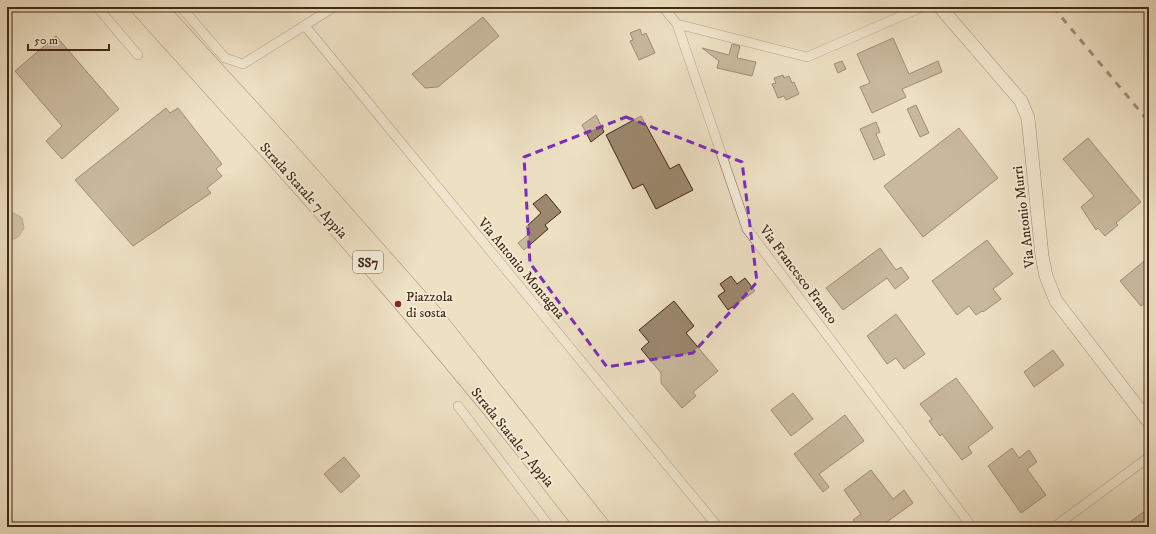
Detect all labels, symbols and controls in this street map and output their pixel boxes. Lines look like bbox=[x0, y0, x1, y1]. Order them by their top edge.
scale bar bbox=[28, 26, 109, 52]
text: 50 m bbox=[34, 33, 58, 48]
street label: Strada Statale 7 Appia bbox=[255, 139, 351, 242]
street label: Via Antonio Murri bbox=[1009, 164, 1039, 270]
street label: Via Antonio Montagna bbox=[473, 214, 569, 323]
street label: Via Francesco Franco bbox=[755, 221, 841, 328]
road number: SS7 bbox=[353, 251, 383, 273]
place label: Piazzola di sosta bbox=[406, 288, 453, 322]
marker: Piazzola di sosta bbox=[393, 299, 403, 309]
street label: Strada Statale 7 Appia bbox=[467, 384, 558, 491]

